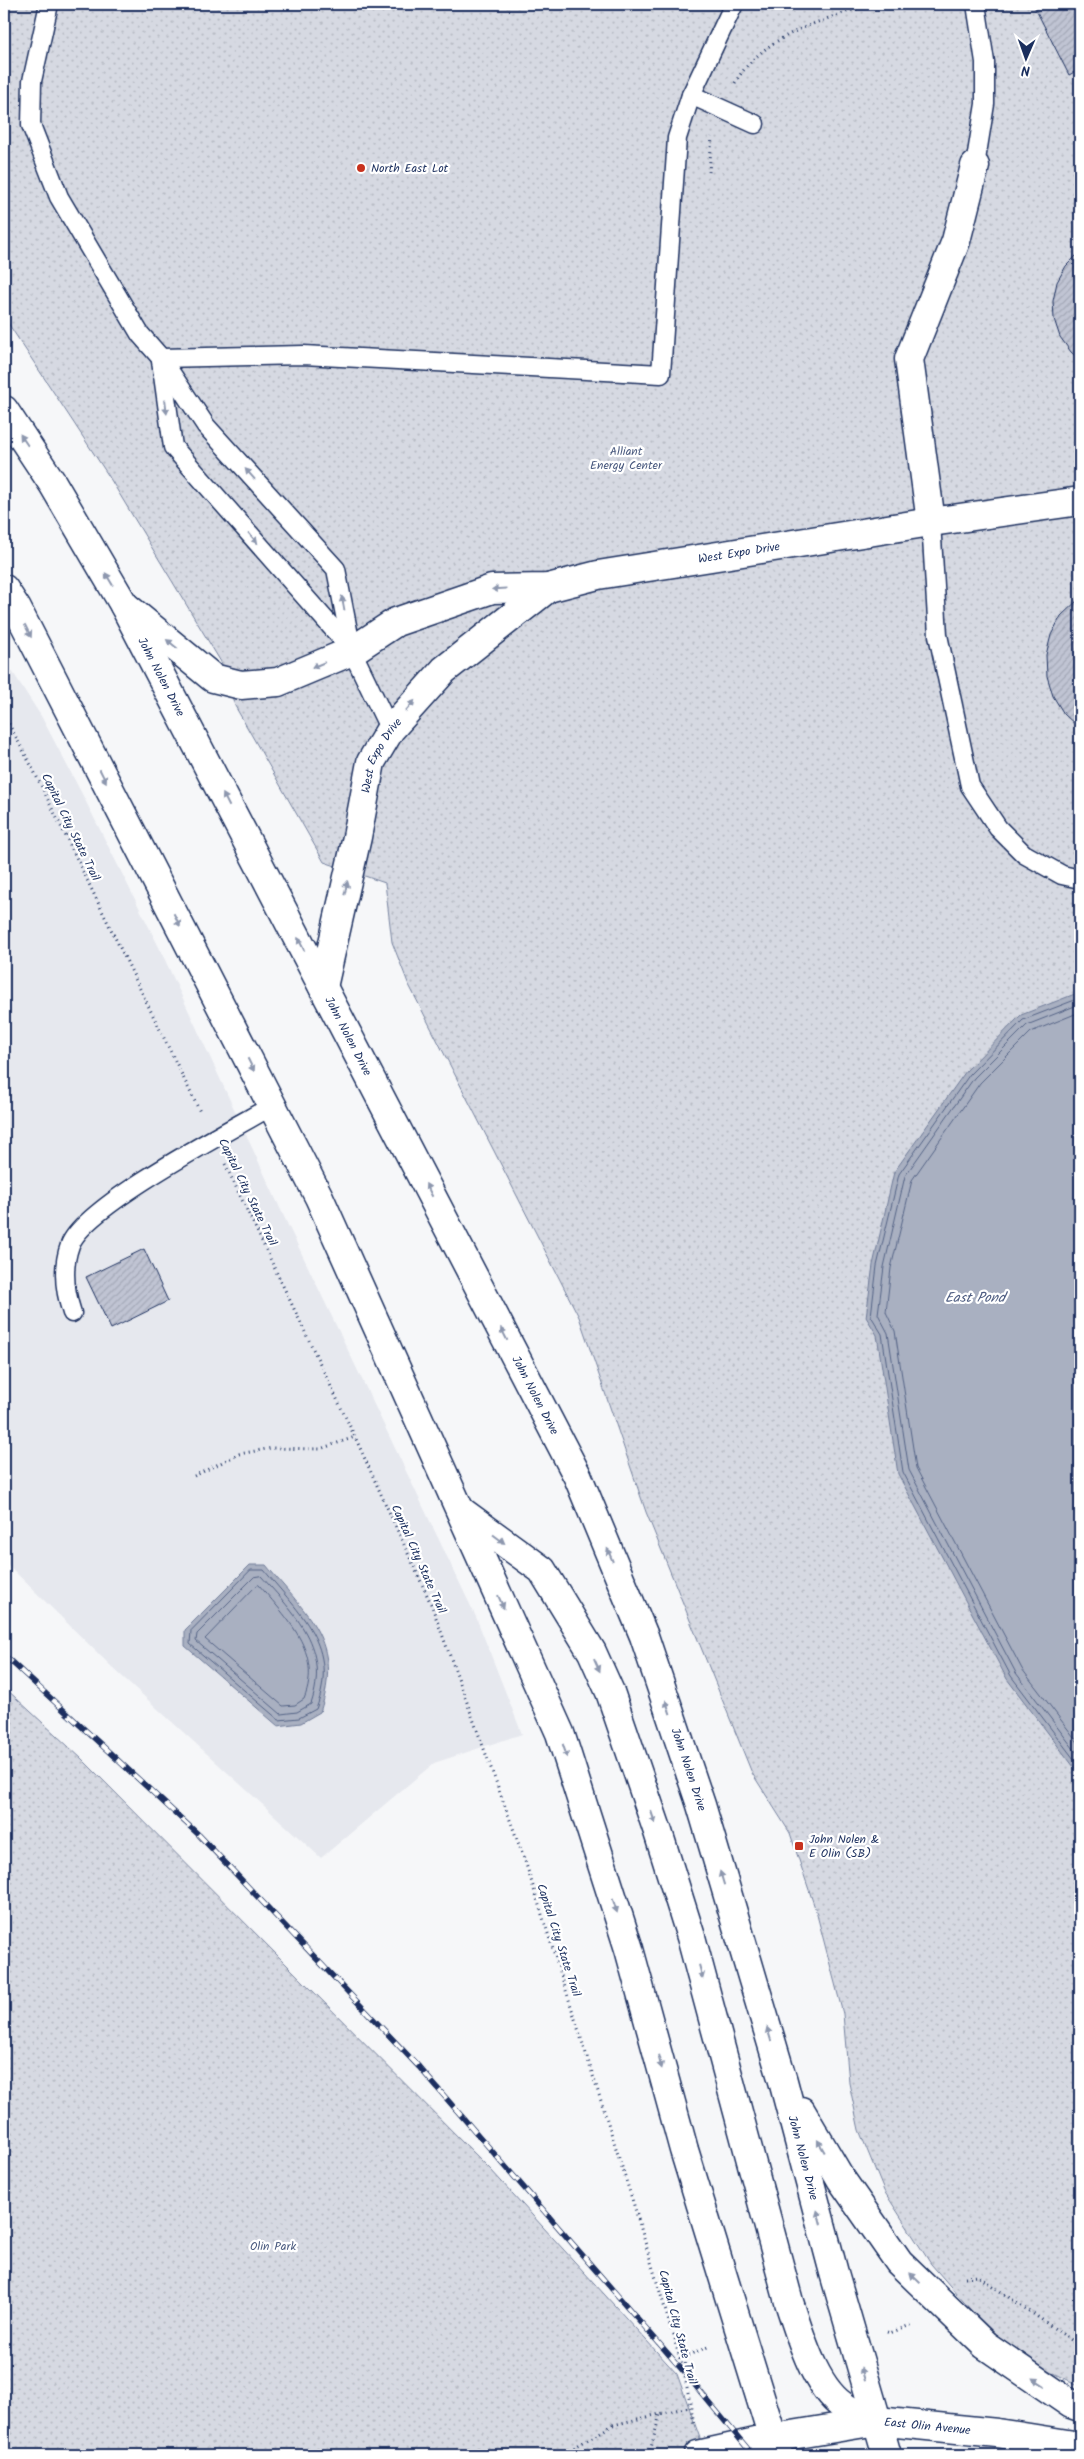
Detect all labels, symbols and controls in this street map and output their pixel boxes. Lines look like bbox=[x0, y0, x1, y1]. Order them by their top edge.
north arrow bbox=[1002, 32, 1052, 82]
text: N bbox=[1021, 59, 1030, 81]
place label: North East Lot bbox=[371, 159, 449, 178]
marker: North East Lot bbox=[355, 162, 367, 174]
one-way arrow bbox=[162, 399, 170, 415]
one-way arrow bbox=[19, 434, 29, 447]
park label: Alliant Energy Center bbox=[590, 442, 663, 475]
one-way arrow bbox=[244, 469, 256, 481]
one-way arrow bbox=[247, 532, 259, 544]
street label: West Expo Drive bbox=[697, 537, 782, 569]
one-way arrow bbox=[104, 572, 113, 585]
one-way arrow bbox=[491, 586, 507, 594]
one-way arrow bbox=[339, 595, 347, 610]
one-way arrow bbox=[24, 624, 32, 638]
street label: John Nolen Drive bbox=[132, 634, 190, 721]
one-way arrow bbox=[166, 639, 179, 650]
one-way arrow bbox=[310, 661, 325, 669]
one-way arrow bbox=[405, 700, 416, 713]
street label: West Expo Drive bbox=[356, 713, 407, 795]
one-way arrow bbox=[99, 768, 107, 783]
street label: Capital City State Trail bbox=[36, 770, 105, 884]
one-way arrow bbox=[222, 793, 230, 807]
one-way arrow bbox=[342, 881, 350, 896]
one-way arrow bbox=[173, 913, 181, 927]
one-way arrow bbox=[297, 937, 305, 951]
street label: John Nolen Drive bbox=[319, 993, 377, 1080]
one-way arrow bbox=[247, 1057, 255, 1072]
street label: Capital City State Trail bbox=[213, 1135, 282, 1249]
one-way arrow bbox=[425, 1183, 433, 1197]
water label: East Pond bbox=[945, 1287, 1008, 1309]
one-way arrow bbox=[500, 1327, 508, 1342]
street label: John Nolen Drive bbox=[507, 1353, 564, 1439]
street label: Capital City State Trail bbox=[386, 1501, 451, 1617]
one-way arrow bbox=[492, 1534, 506, 1544]
one-way arrow bbox=[606, 1548, 614, 1562]
one-way arrow bbox=[498, 1595, 506, 1609]
one-way arrow bbox=[594, 1657, 602, 1672]
one-way arrow bbox=[663, 1699, 671, 1714]
street label: John Nolen Drive bbox=[666, 1725, 711, 1814]
one-way arrow bbox=[562, 1744, 570, 1759]
one-way arrow bbox=[649, 1810, 657, 1825]
place label: John Nolen & E Olin (SB) bbox=[809, 1830, 879, 1863]
marker: John Nolen & E Olin (SB) bbox=[793, 1840, 805, 1852]
one-way arrow bbox=[718, 1871, 726, 1886]
street label: Capital City State Trail bbox=[531, 1881, 586, 1999]
one-way arrow bbox=[612, 1899, 620, 1914]
one-way arrow bbox=[697, 1965, 705, 1980]
one-way arrow bbox=[764, 2026, 772, 2041]
one-way arrow bbox=[656, 2055, 664, 2070]
street label: John Nolen Drive bbox=[783, 2113, 823, 2203]
one-way arrow bbox=[817, 2139, 826, 2152]
one-way arrow bbox=[815, 2210, 823, 2225]
park label: Olin Park bbox=[250, 2237, 296, 2256]
street label: Capital City State Trail bbox=[653, 2268, 702, 2387]
one-way arrow bbox=[909, 2272, 921, 2284]
one-way arrow bbox=[859, 2366, 867, 2381]
one-way arrow bbox=[1032, 2377, 1046, 2387]
street label: East Olin Avenue bbox=[883, 2413, 972, 2440]

